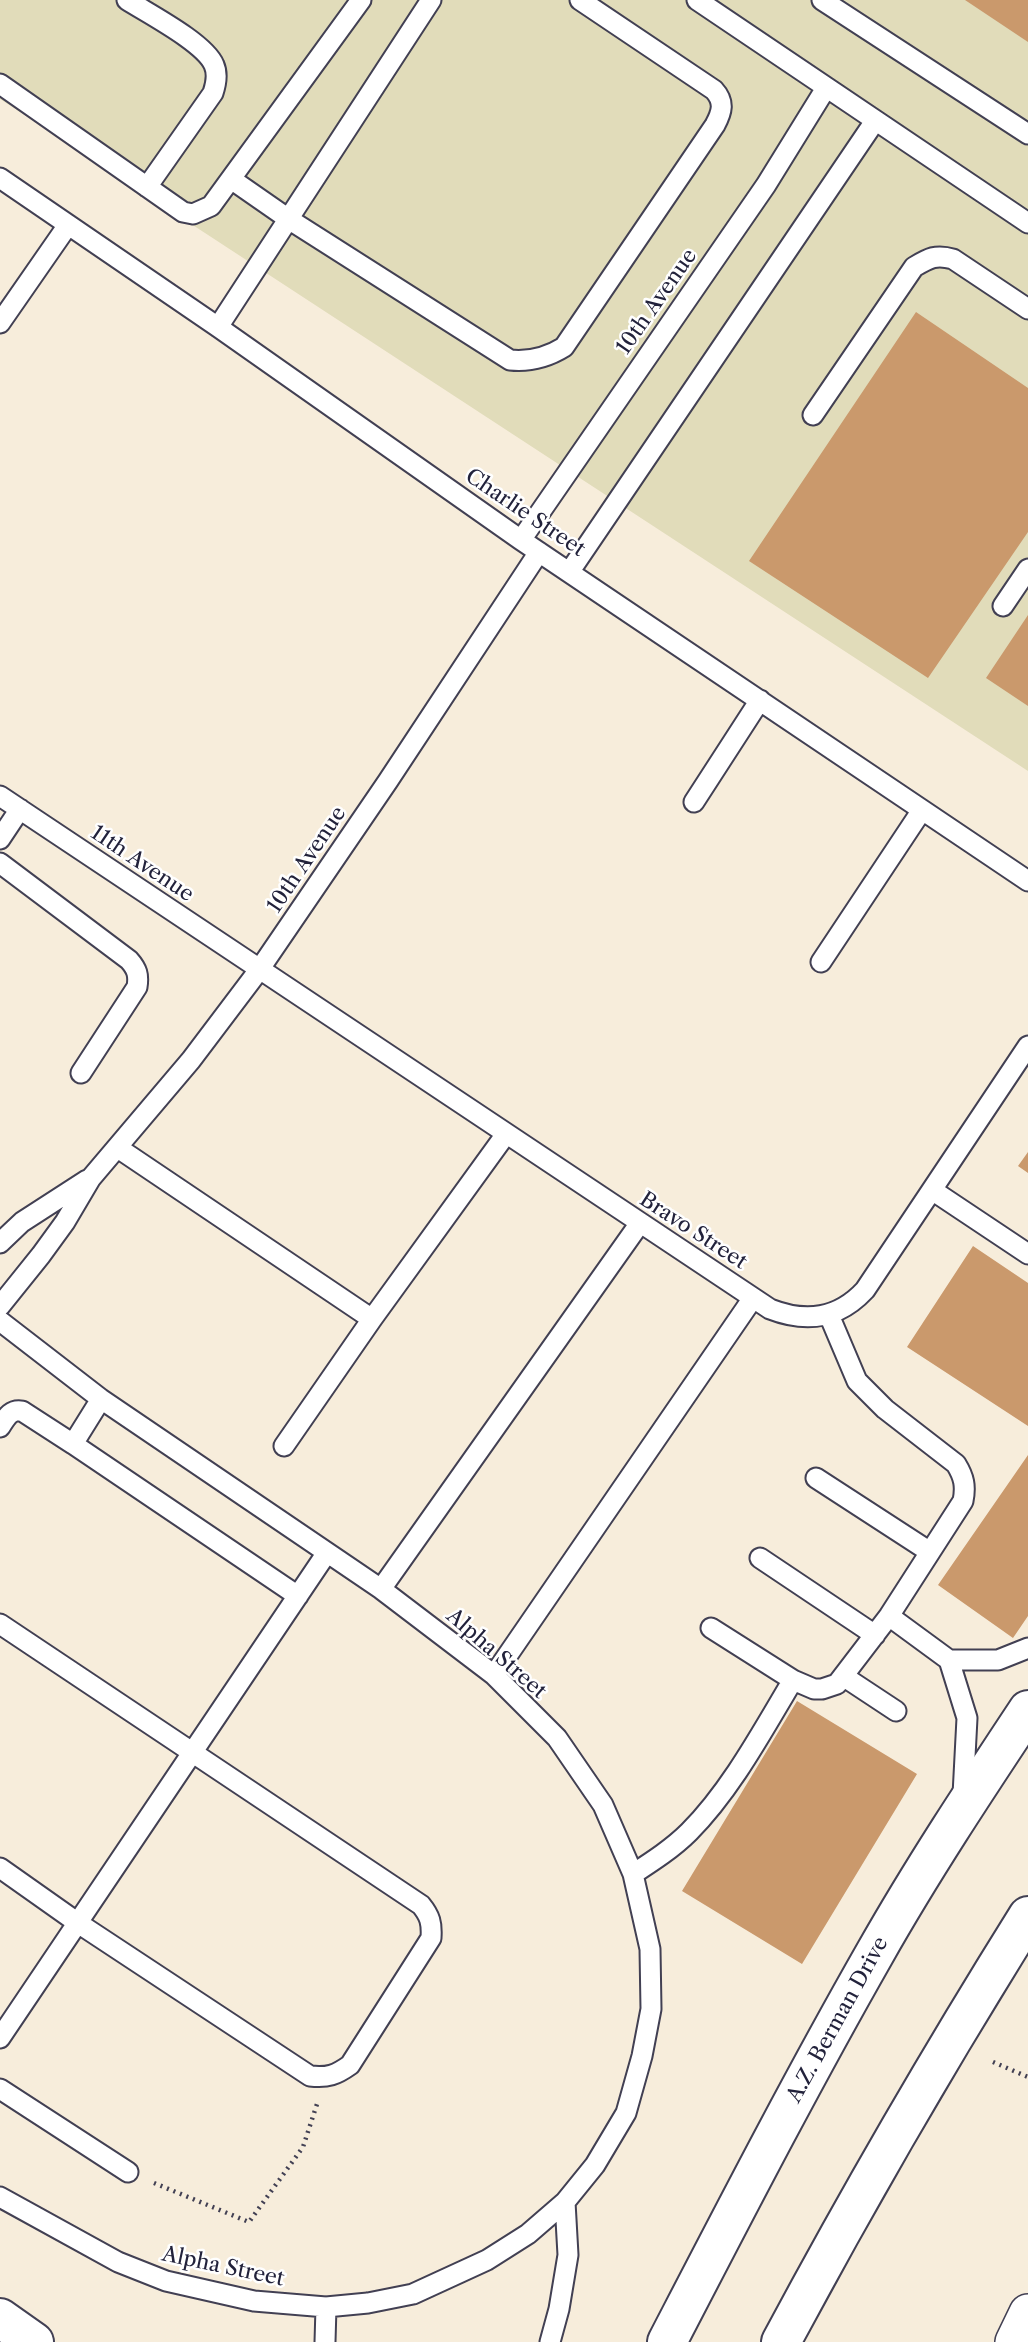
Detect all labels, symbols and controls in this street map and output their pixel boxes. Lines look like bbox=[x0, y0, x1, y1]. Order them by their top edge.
street label: 10th Avenue bbox=[611, 244, 703, 360]
street label: Charlie Street bbox=[460, 464, 590, 562]
street label: 10th Avenue bbox=[262, 802, 352, 918]
street label: 11th Avenue bbox=[86, 820, 198, 908]
street label: Bravo Street bbox=[635, 1187, 751, 1275]
street label: Alpha Street bbox=[441, 1604, 551, 1704]
street label: A.Z. Berman Drive bbox=[782, 1933, 894, 2107]
street label: Alpha Street bbox=[160, 2242, 286, 2292]

